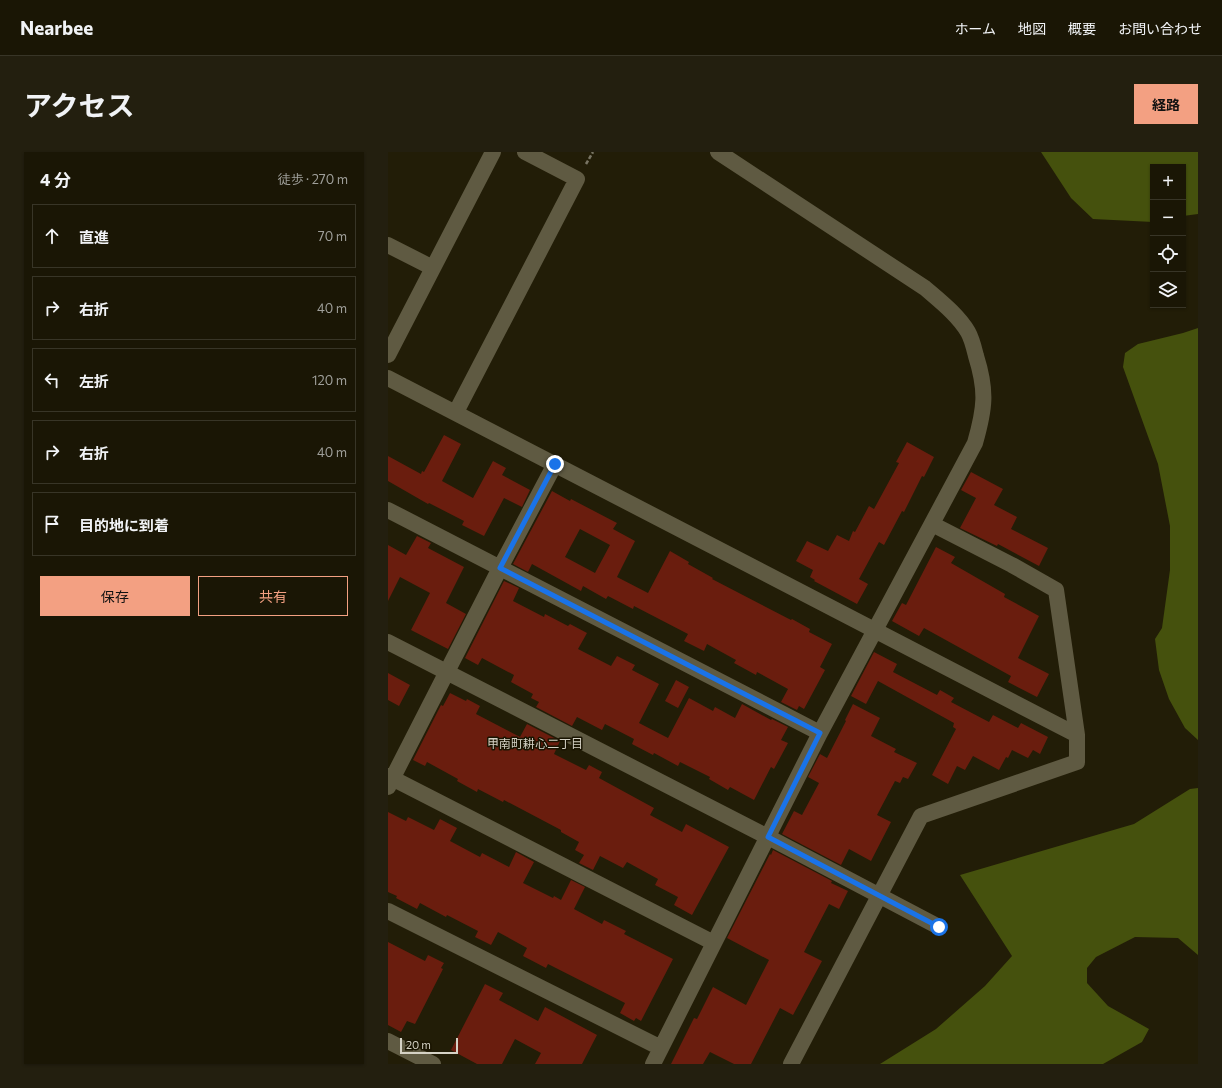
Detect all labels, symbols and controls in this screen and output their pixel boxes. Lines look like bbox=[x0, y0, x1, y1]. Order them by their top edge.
text: Nearbee bbox=[20, 16, 93, 39]
text: ホーム bbox=[954, 20, 996, 37]
text: 地図 bbox=[1018, 20, 1046, 37]
text: 概要 bbox=[1068, 20, 1096, 37]
text: お問い合わせ bbox=[1118, 20, 1202, 37]
button: 経路 bbox=[1134, 84, 1198, 124]
text: アクセス bbox=[24, 88, 135, 122]
map controls bbox=[1150, 164, 1186, 308]
button: + bbox=[1150, 164, 1186, 200]
text: 4 分 bbox=[40, 169, 71, 190]
text: 徒歩 · 270 m bbox=[278, 171, 348, 187]
button: − bbox=[1150, 200, 1186, 236]
icon: ahead bbox=[41, 225, 63, 247]
text: 直進 bbox=[79, 228, 109, 246]
text: 70 m bbox=[318, 228, 347, 244]
button: locate bbox=[1150, 236, 1186, 272]
button: layers bbox=[1150, 272, 1186, 308]
icon: right bbox=[41, 297, 63, 319]
text: 右折 bbox=[79, 300, 109, 318]
text: 40 m bbox=[317, 300, 347, 316]
icon: left bbox=[41, 369, 63, 391]
text: 左折 bbox=[79, 372, 109, 390]
text: 120 m bbox=[312, 372, 347, 388]
icon: right bbox=[41, 441, 63, 463]
text: 右折 bbox=[79, 444, 109, 462]
text: 40 m bbox=[317, 444, 347, 460]
route end bbox=[546, 455, 564, 473]
icon: arrive bbox=[41, 513, 63, 535]
text: 目的地に到着 bbox=[79, 516, 169, 534]
button: 保存 bbox=[40, 576, 190, 616]
button: 共有 bbox=[198, 576, 348, 616]
district label: 甲南町耕心二丁目 bbox=[487, 736, 583, 750]
route start bbox=[930, 918, 948, 936]
scale bar bbox=[400, 1036, 458, 1055]
text: 20 m bbox=[406, 1038, 431, 1051]

